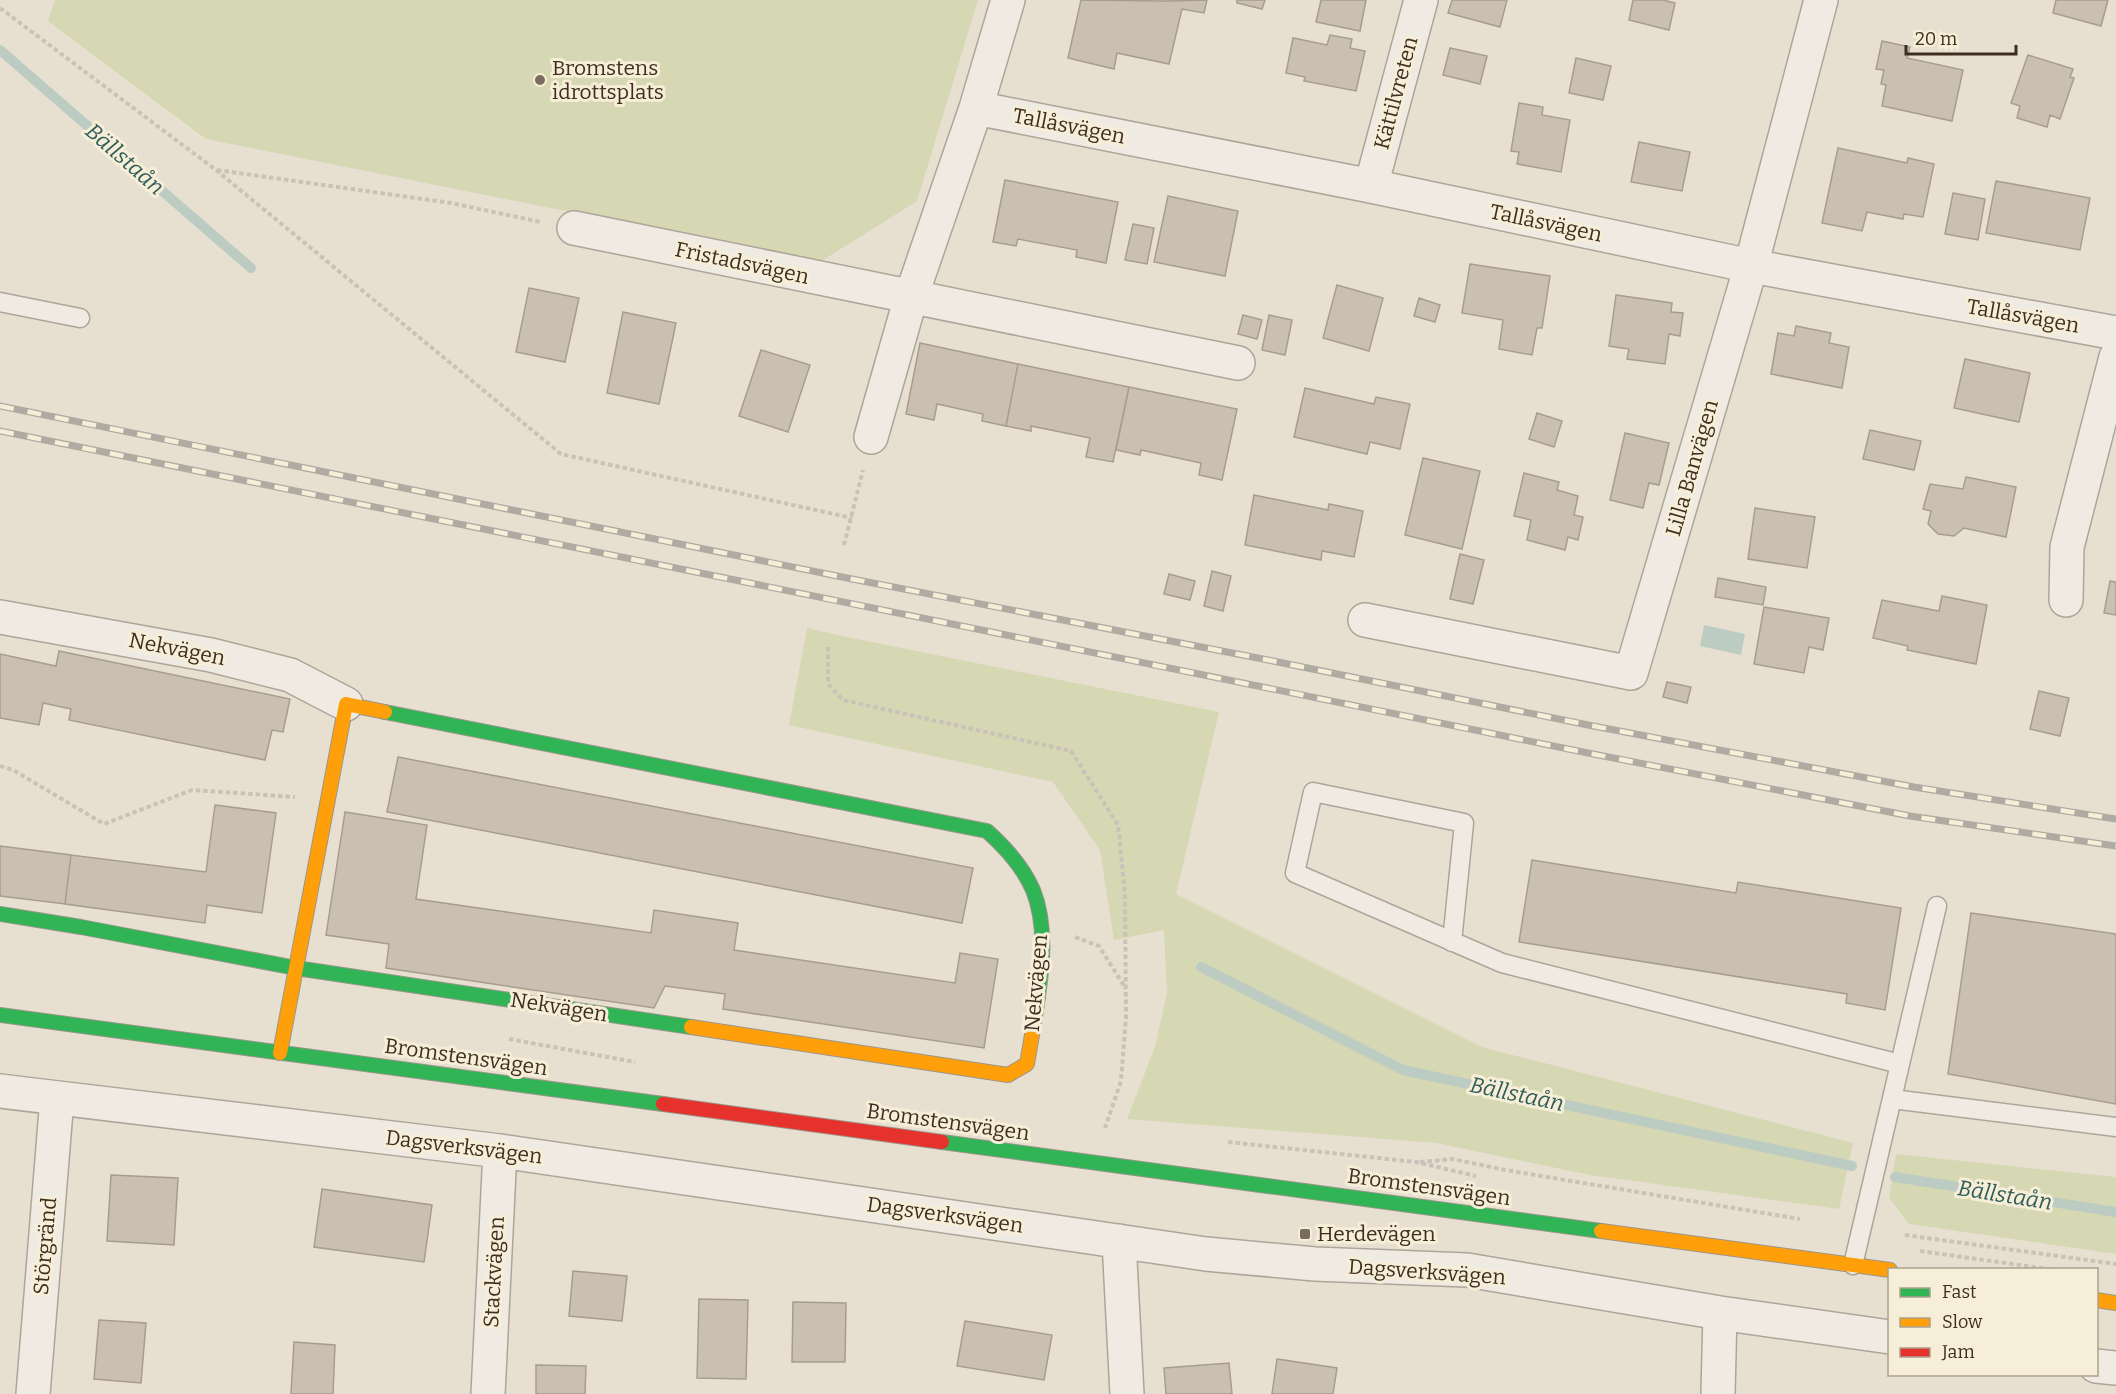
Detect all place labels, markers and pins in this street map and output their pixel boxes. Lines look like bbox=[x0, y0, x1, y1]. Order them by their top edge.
place label: Bromstens idrottsplats bbox=[552, 55, 664, 105]
marker: Bromstens idrottsplats bbox=[533, 73, 547, 87]
place label: Herdevägen bbox=[1317, 1221, 1436, 1247]
marker: Herdevägen bbox=[1298, 1227, 1312, 1241]

